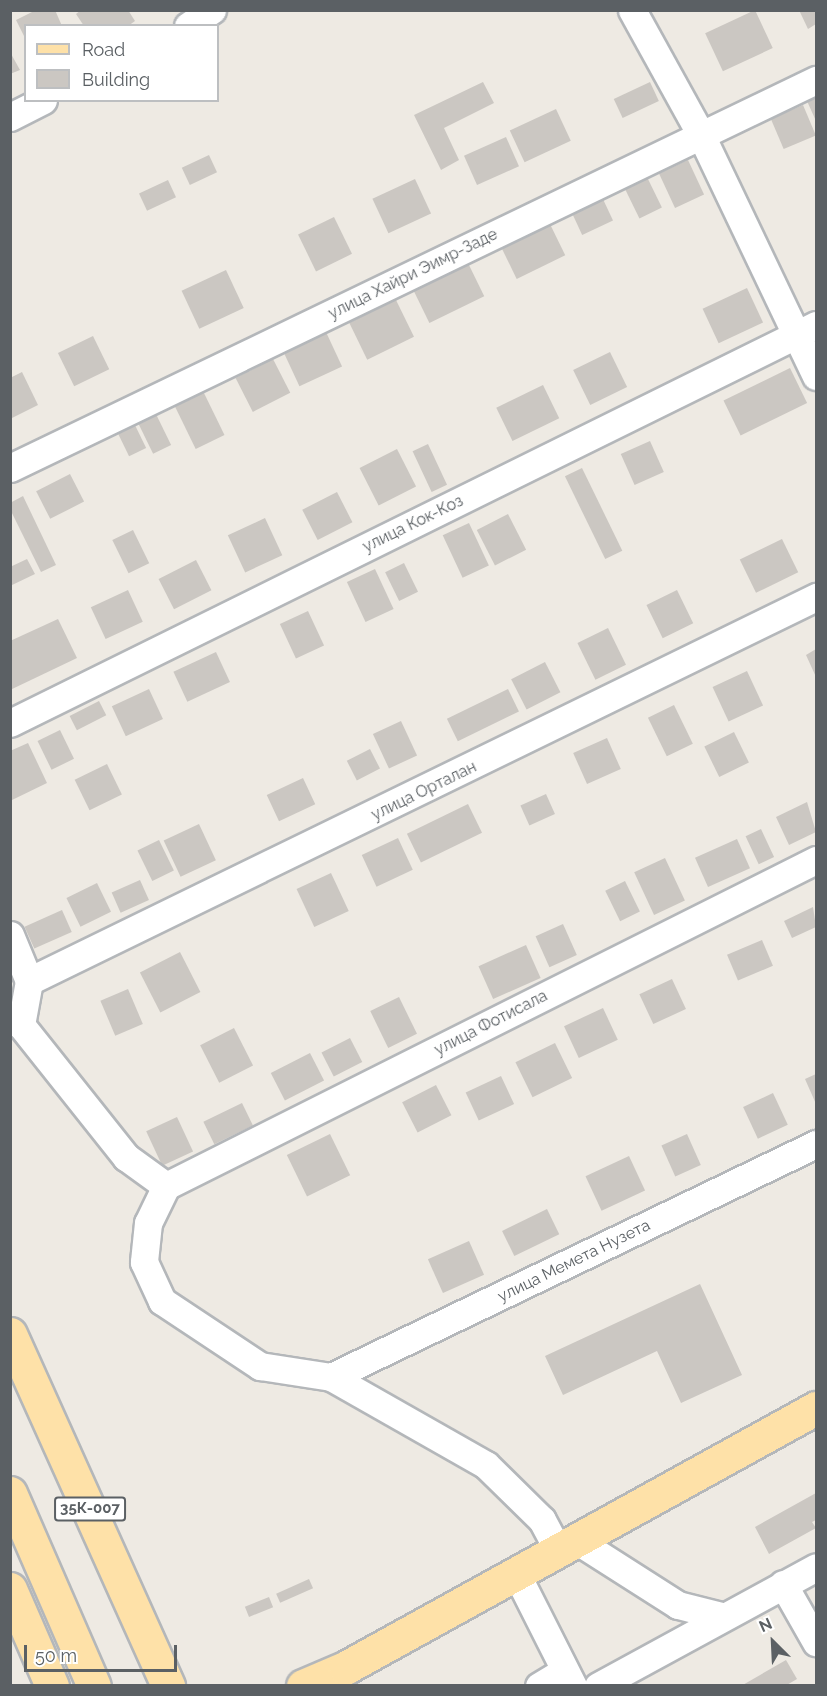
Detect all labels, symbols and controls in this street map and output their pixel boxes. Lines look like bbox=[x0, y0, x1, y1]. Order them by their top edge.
legend bbox=[24, 24, 219, 102]
text: Road bbox=[82, 39, 125, 60]
text: Building bbox=[82, 69, 150, 90]
street label: улица Хайри Эимр-Заде bbox=[325, 225, 501, 323]
street label: улица Кок-Коз bbox=[360, 491, 466, 557]
street label: улица Орталан bbox=[368, 757, 480, 825]
street label: улица Фотисала bbox=[431, 986, 551, 1060]
street label: улица Мемета Нузета bbox=[495, 1216, 653, 1306]
road number: 35К-007 bbox=[54, 1497, 126, 1521]
north arrow bbox=[743, 1612, 803, 1672]
text: N bbox=[756, 1614, 775, 1636]
scale bar bbox=[27, 1633, 180, 1671]
text: 50 m bbox=[35, 1645, 77, 1666]

